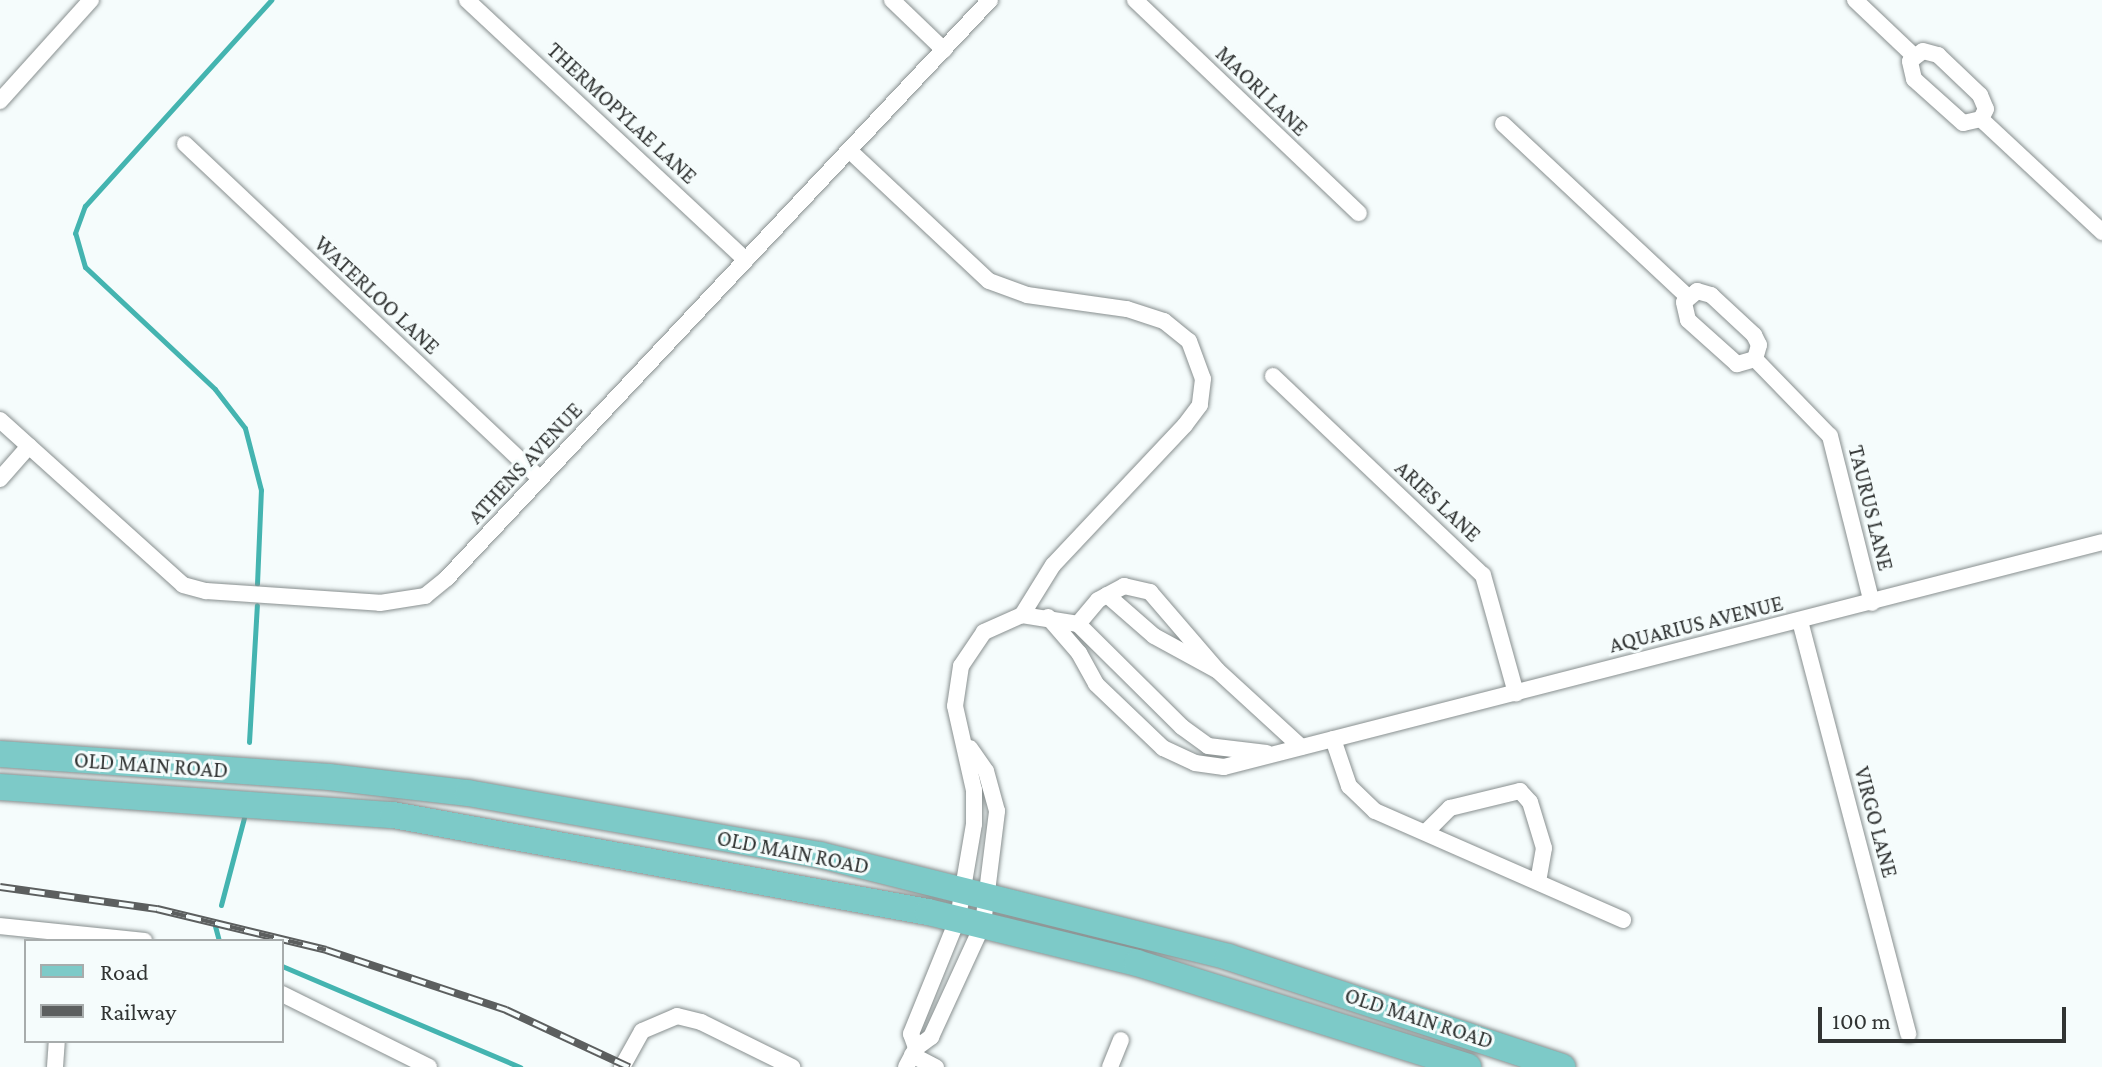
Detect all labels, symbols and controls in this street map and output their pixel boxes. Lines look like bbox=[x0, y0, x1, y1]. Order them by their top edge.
street label: THERMOPYLAE LANE bbox=[542, 37, 702, 189]
street label: MAORI LANE bbox=[1210, 40, 1314, 142]
street label: WATERLOO LANE bbox=[309, 230, 445, 360]
street label: ATHENS AVENUE bbox=[462, 397, 588, 529]
street label: TAURUS LANE bbox=[1843, 443, 1899, 573]
street label: ARIES LANE bbox=[1390, 455, 1486, 547]
street label: AQUARIUS AVENUE bbox=[1606, 590, 1786, 658]
street label: OLD MAIN ROAD bbox=[73, 746, 229, 784]
street label: VIRGO LANE bbox=[1849, 764, 1903, 880]
street label: OLD MAIN ROAD bbox=[715, 824, 871, 880]
legend bbox=[24, 939, 284, 1043]
text: Road bbox=[100, 958, 149, 985]
street label: OLD MAIN ROAD bbox=[1342, 982, 1496, 1054]
scale bar bbox=[1822, 991, 2070, 1041]
text: Railway bbox=[100, 998, 176, 1025]
text: 100 m bbox=[1832, 1007, 1891, 1034]

